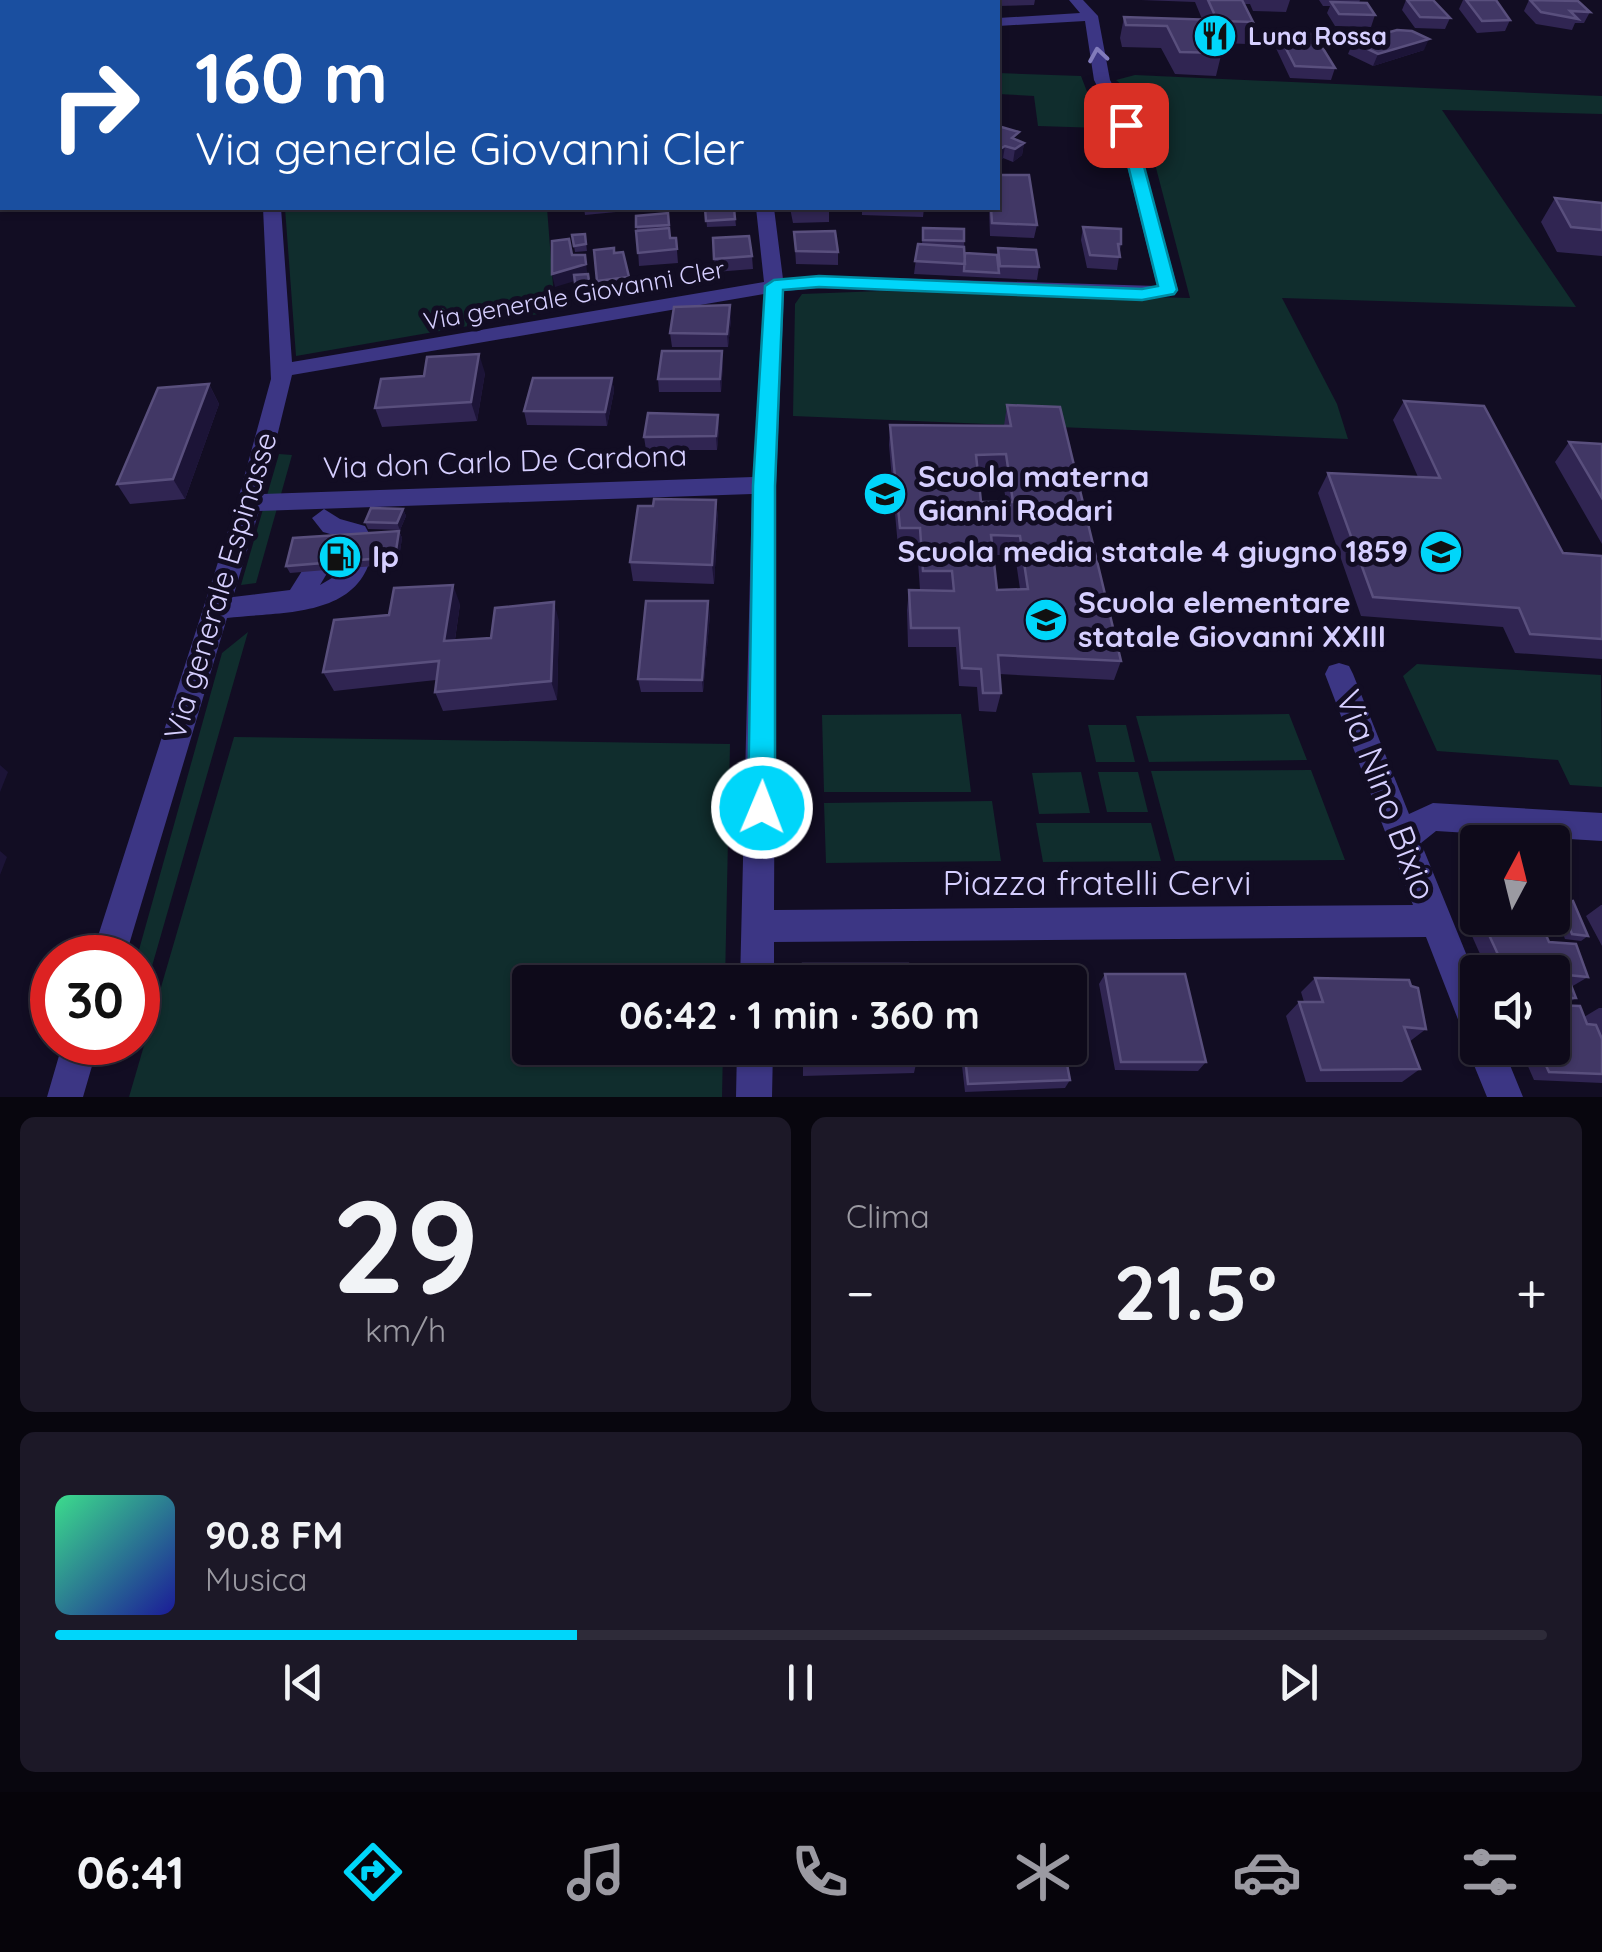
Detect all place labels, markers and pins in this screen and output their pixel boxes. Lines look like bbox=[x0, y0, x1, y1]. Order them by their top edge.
restaurant icon: Luna Rossa bbox=[1192, 13, 1238, 59]
place label: Luna Rossa bbox=[1248, 20, 1387, 51]
pin bbox=[1084, 83, 1169, 168]
place label: Scuola materna Gianni Rodari bbox=[918, 457, 1149, 529]
school or university icon: Scuola materna Gianni Rodari bbox=[862, 471, 908, 517]
school or university icon: Scuola media statale 4 giugno 1859 bbox=[1418, 529, 1464, 575]
place label: Scuola media statale 4 giugno 1859 bbox=[898, 532, 1408, 570]
fuel station icon: Ip bbox=[317, 534, 363, 580]
place label: Ip bbox=[372, 537, 399, 575]
place label: Scuola elementare statale Giovanni XXIII bbox=[1078, 583, 1386, 655]
school or university icon: Scuola elementare statale Giovanni XXIII bbox=[1023, 597, 1069, 643]

